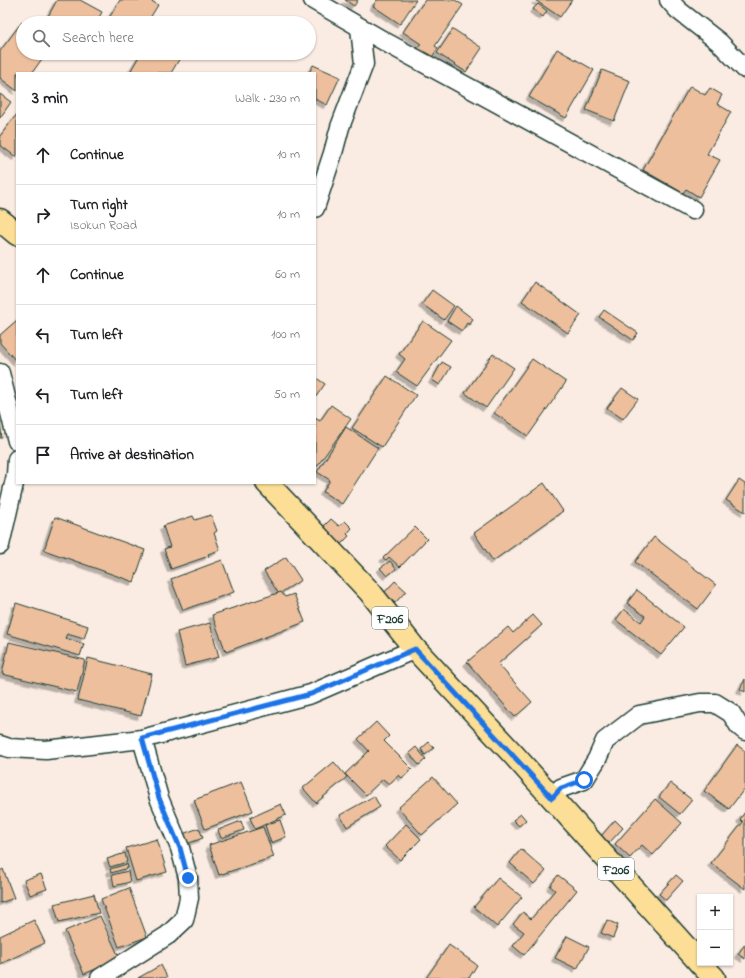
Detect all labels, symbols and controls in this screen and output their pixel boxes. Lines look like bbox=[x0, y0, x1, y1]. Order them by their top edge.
search box bbox=[16, 16, 316, 60]
icon: search bbox=[30, 27, 52, 49]
text: Search here bbox=[62, 27, 134, 49]
text: 3 min bbox=[32, 86, 68, 111]
text: Walk · 230 m bbox=[235, 89, 300, 108]
icon: ahead bbox=[32, 144, 54, 166]
text: Continue bbox=[70, 144, 124, 166]
text: 10 m bbox=[277, 145, 300, 164]
text: Turn right bbox=[70, 194, 128, 216]
icon: right bbox=[32, 204, 54, 226]
text: 10 m bbox=[277, 205, 300, 224]
text: Isokun Road bbox=[70, 216, 137, 235]
icon: ahead bbox=[32, 264, 54, 286]
text: Continue bbox=[70, 264, 124, 286]
text: 60 m bbox=[275, 265, 300, 284]
icon: left bbox=[32, 324, 54, 346]
text: Turn left bbox=[70, 324, 123, 346]
text: 100 m bbox=[271, 325, 300, 344]
icon: left bbox=[32, 384, 54, 406]
text: Turn left bbox=[70, 384, 123, 406]
text: 50 m bbox=[274, 385, 300, 404]
icon: arrive bbox=[32, 444, 54, 466]
text: Arrive at destination bbox=[70, 444, 194, 466]
road number: F206 bbox=[372, 607, 408, 629]
route start bbox=[575, 771, 593, 789]
road number: F206 bbox=[598, 858, 634, 880]
route end bbox=[179, 869, 197, 887]
map controls bbox=[697, 894, 733, 966]
button: + bbox=[697, 894, 733, 930]
button: − bbox=[697, 930, 733, 966]

